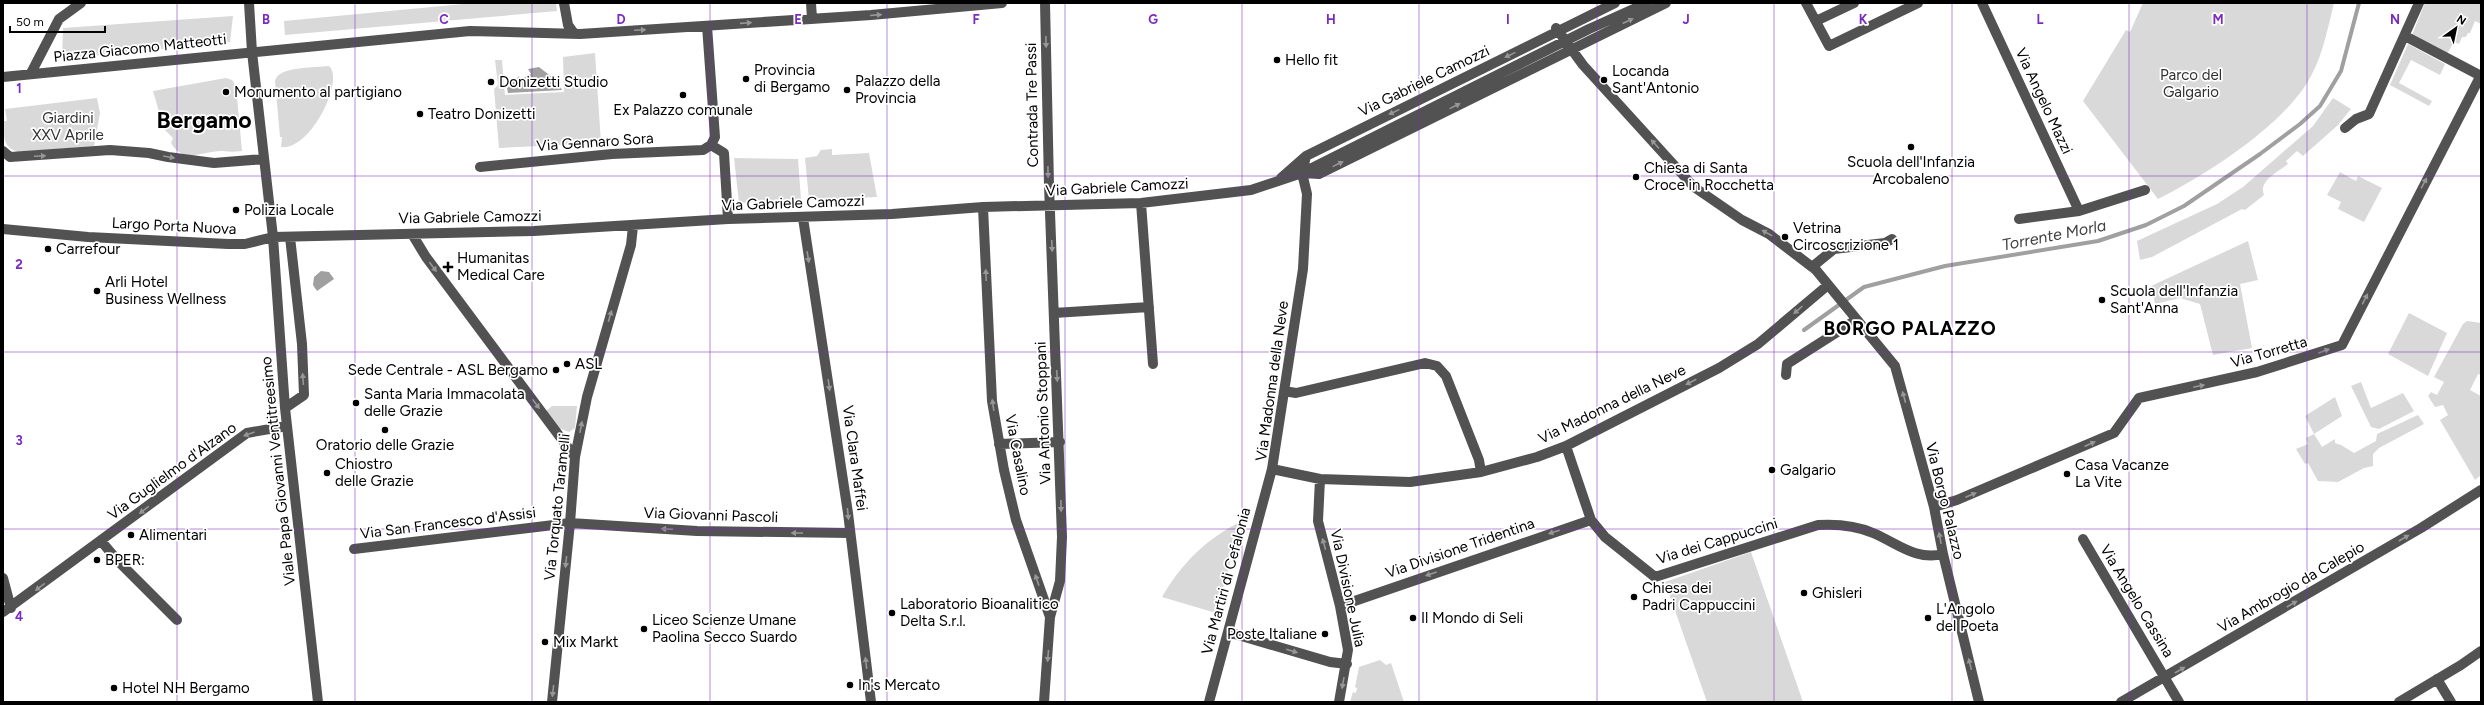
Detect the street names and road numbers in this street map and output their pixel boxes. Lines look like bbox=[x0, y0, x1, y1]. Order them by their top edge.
street label: Piazza Giacomo Matteotti bbox=[53, 30, 227, 66]
street label: Via Gabriele Camozzi bbox=[1356, 42, 1492, 120]
street label: Contrada Tre Passi bbox=[1022, 43, 1042, 167]
street label: Via Angelo Mazzi bbox=[2012, 45, 2076, 157]
street label: Via Gennaro Sora bbox=[536, 129, 654, 155]
street label: Via Gabriele Camozzi bbox=[1045, 174, 1189, 200]
street label: Via Gabriele Camozzi bbox=[721, 192, 865, 214]
street label: Via Gabriele Camozzi bbox=[398, 207, 542, 227]
street label: Largo Porta Nuova bbox=[111, 214, 237, 238]
street label: Via Madonna della Neve bbox=[1252, 300, 1292, 462]
street label: Via Torretta bbox=[2229, 333, 2309, 371]
street label: Via Antonio Stoppani bbox=[1032, 341, 1054, 485]
street label: Viale Papa Giovanni Ventitreesimo bbox=[257, 355, 299, 586]
street label: Via Madonna della Neve bbox=[1535, 361, 1689, 447]
street label: Via Clara Maffei bbox=[839, 404, 871, 512]
street label: Via Casalino bbox=[1001, 413, 1035, 497]
street label: Via Guglielmo d'Alzano bbox=[104, 418, 240, 524]
street label: Via Torquato Taramelli bbox=[540, 433, 574, 581]
street label: Via Borgo Palazzo bbox=[1922, 441, 1968, 562]
street label: Via San Francesco d'Assisi bbox=[359, 503, 537, 543]
street label: Via Giovanni Pascoli bbox=[643, 504, 779, 526]
street label: Via Martiri di Cefalonia bbox=[1198, 505, 1254, 657]
street label: Via Divisione Tridentina bbox=[1383, 514, 1537, 582]
street label: Via dei Cappuccini bbox=[1654, 514, 1780, 568]
street label: Via Divisione Julia bbox=[1327, 527, 1369, 649]
street label: Via Ambrogio da Calepio bbox=[2214, 537, 2368, 636]
street label: Via Angelo Cassina bbox=[2096, 541, 2178, 661]

